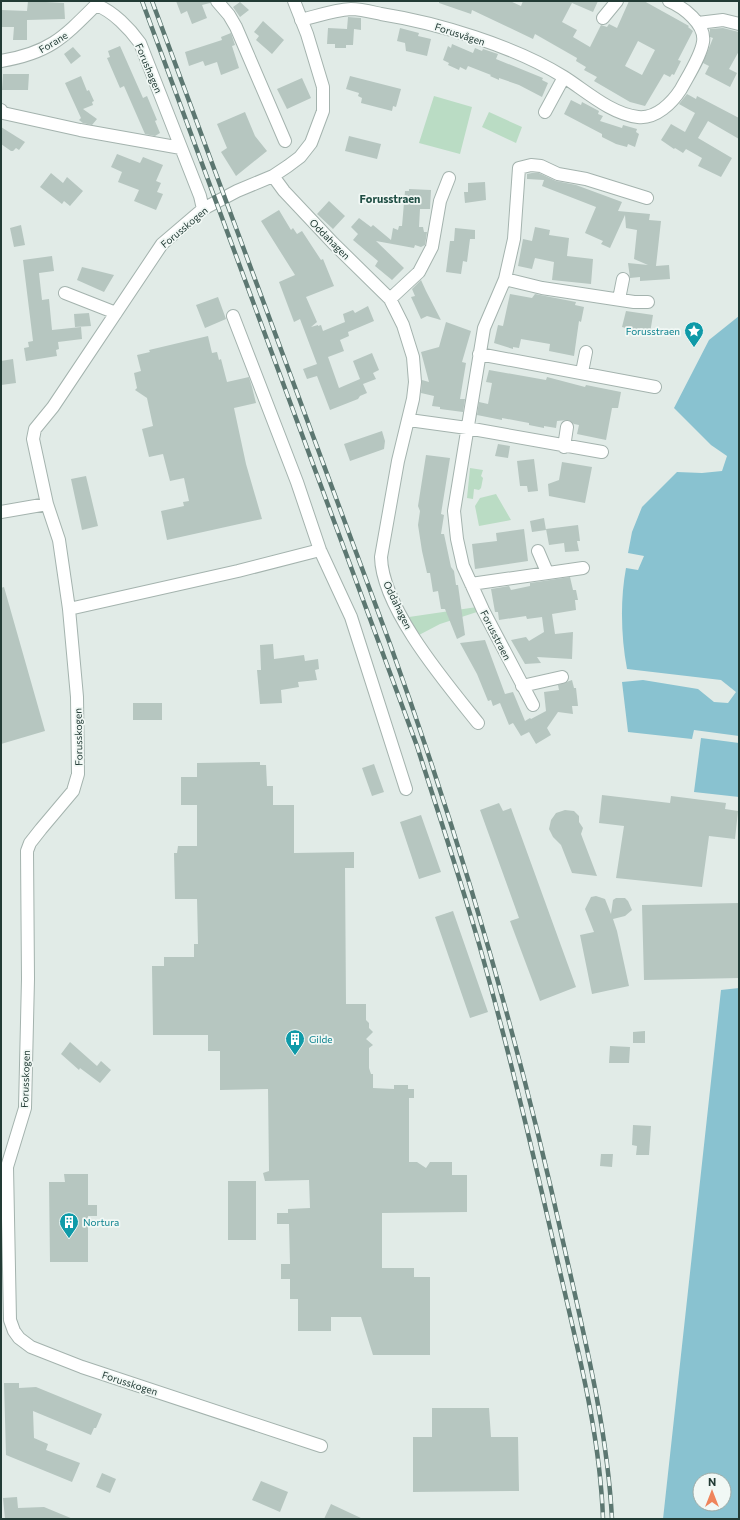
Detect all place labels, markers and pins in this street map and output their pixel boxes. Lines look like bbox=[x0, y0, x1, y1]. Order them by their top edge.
place icon: Forusstraen bbox=[683, 320, 705, 348]
place label: Forusstraen bbox=[626, 325, 680, 337]
building icon: Gilde bbox=[284, 1028, 306, 1056]
place label: Gilde bbox=[309, 1033, 333, 1045]
building icon: Nortura bbox=[58, 1211, 80, 1239]
place label: Nortura bbox=[83, 1216, 119, 1228]

